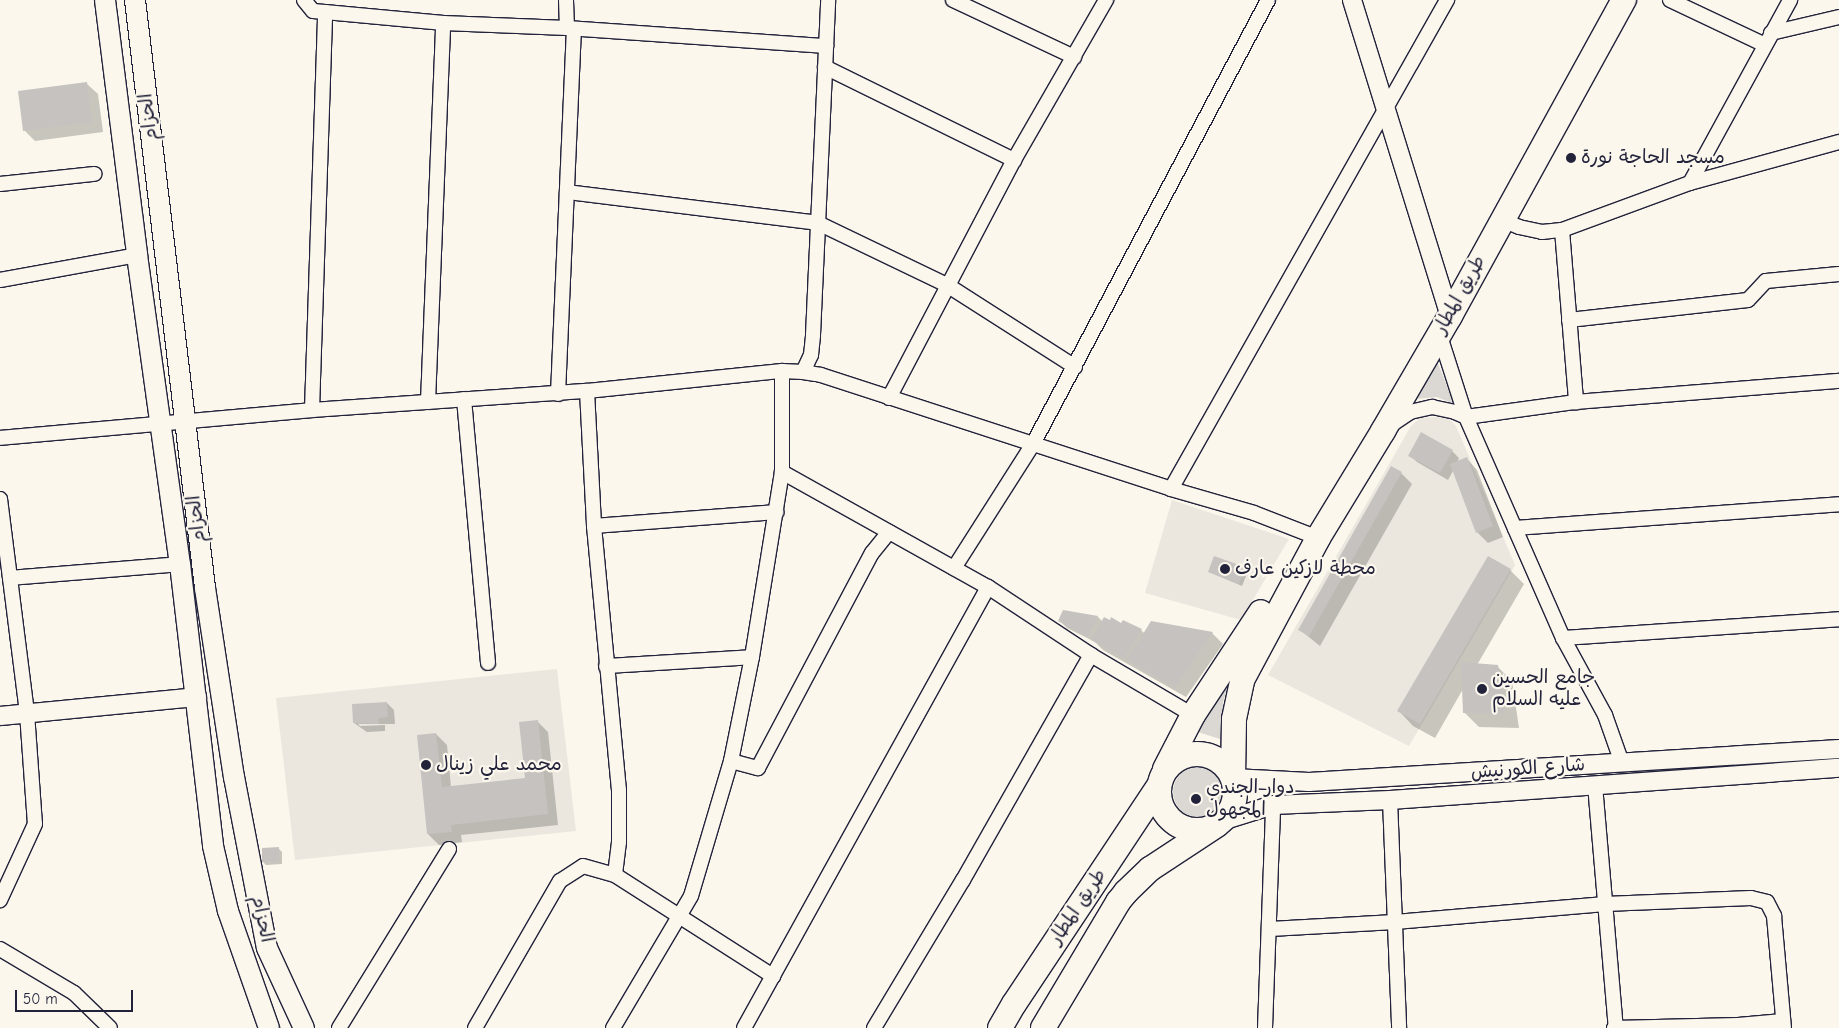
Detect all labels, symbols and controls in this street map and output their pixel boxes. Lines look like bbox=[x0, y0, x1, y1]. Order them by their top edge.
street label: الحزام bbox=[135, 92, 163, 142]
place label: مسجد الحاجة نورة bbox=[1581, 147, 1725, 169]
marker: مسجد الحاجة نورة bbox=[1565, 152, 1577, 164]
street label: طريق المطار bbox=[1429, 252, 1491, 338]
street label: الحزام bbox=[183, 494, 211, 544]
place label: محطة لازكين عارف bbox=[1235, 558, 1376, 580]
marker: محطة لازكين عارف bbox=[1219, 563, 1231, 575]
place label: جامع الحسين عليه السلام bbox=[1492, 667, 1595, 711]
marker: جامع الحسين عليه السلام bbox=[1476, 683, 1488, 695]
place label: محمد علي زينال bbox=[436, 754, 562, 776]
street label: شارع الكورنيش bbox=[1470, 754, 1586, 784]
marker: محمد علي زينال bbox=[420, 759, 432, 771]
place label: دوار الجندي المجهول bbox=[1206, 777, 1295, 821]
marker: دوار الجندي المجهول bbox=[1190, 793, 1202, 805]
street label: طريق المطار bbox=[1044, 865, 1112, 949]
street label: الحزام bbox=[246, 893, 278, 945]
scale bar bbox=[18, 980, 135, 1012]
text: 50 m bbox=[23, 990, 58, 1008]

